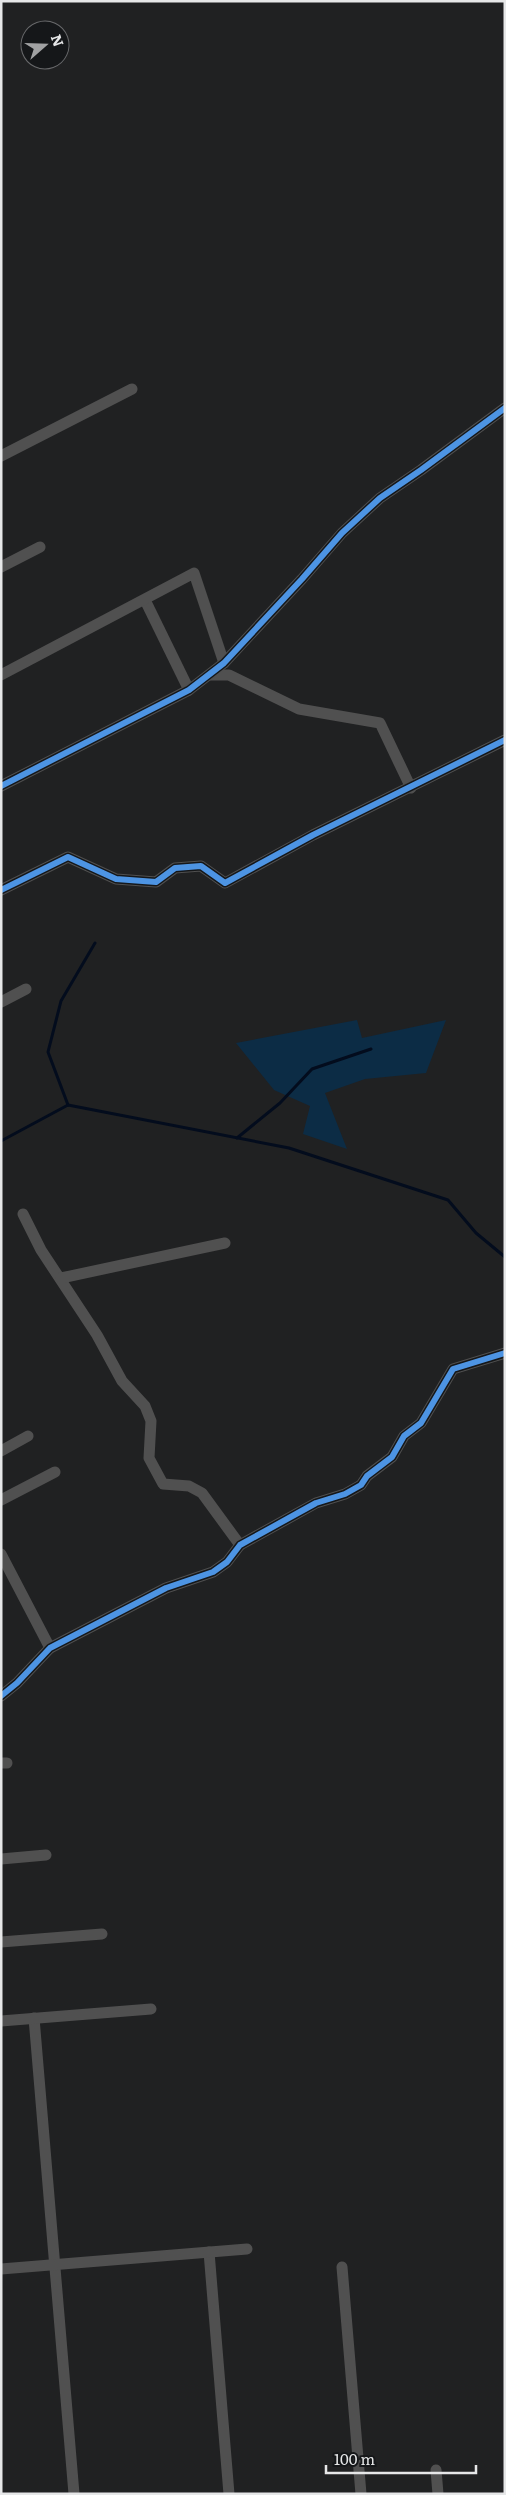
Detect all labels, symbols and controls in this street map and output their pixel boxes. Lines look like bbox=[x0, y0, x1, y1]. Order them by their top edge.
north arrow bbox=[20, 20, 70, 70]
text: N bbox=[47, 31, 70, 49]
scale bar bbox=[326, 2442, 476, 2474]
text: 100 m bbox=[334, 2447, 375, 2470]

